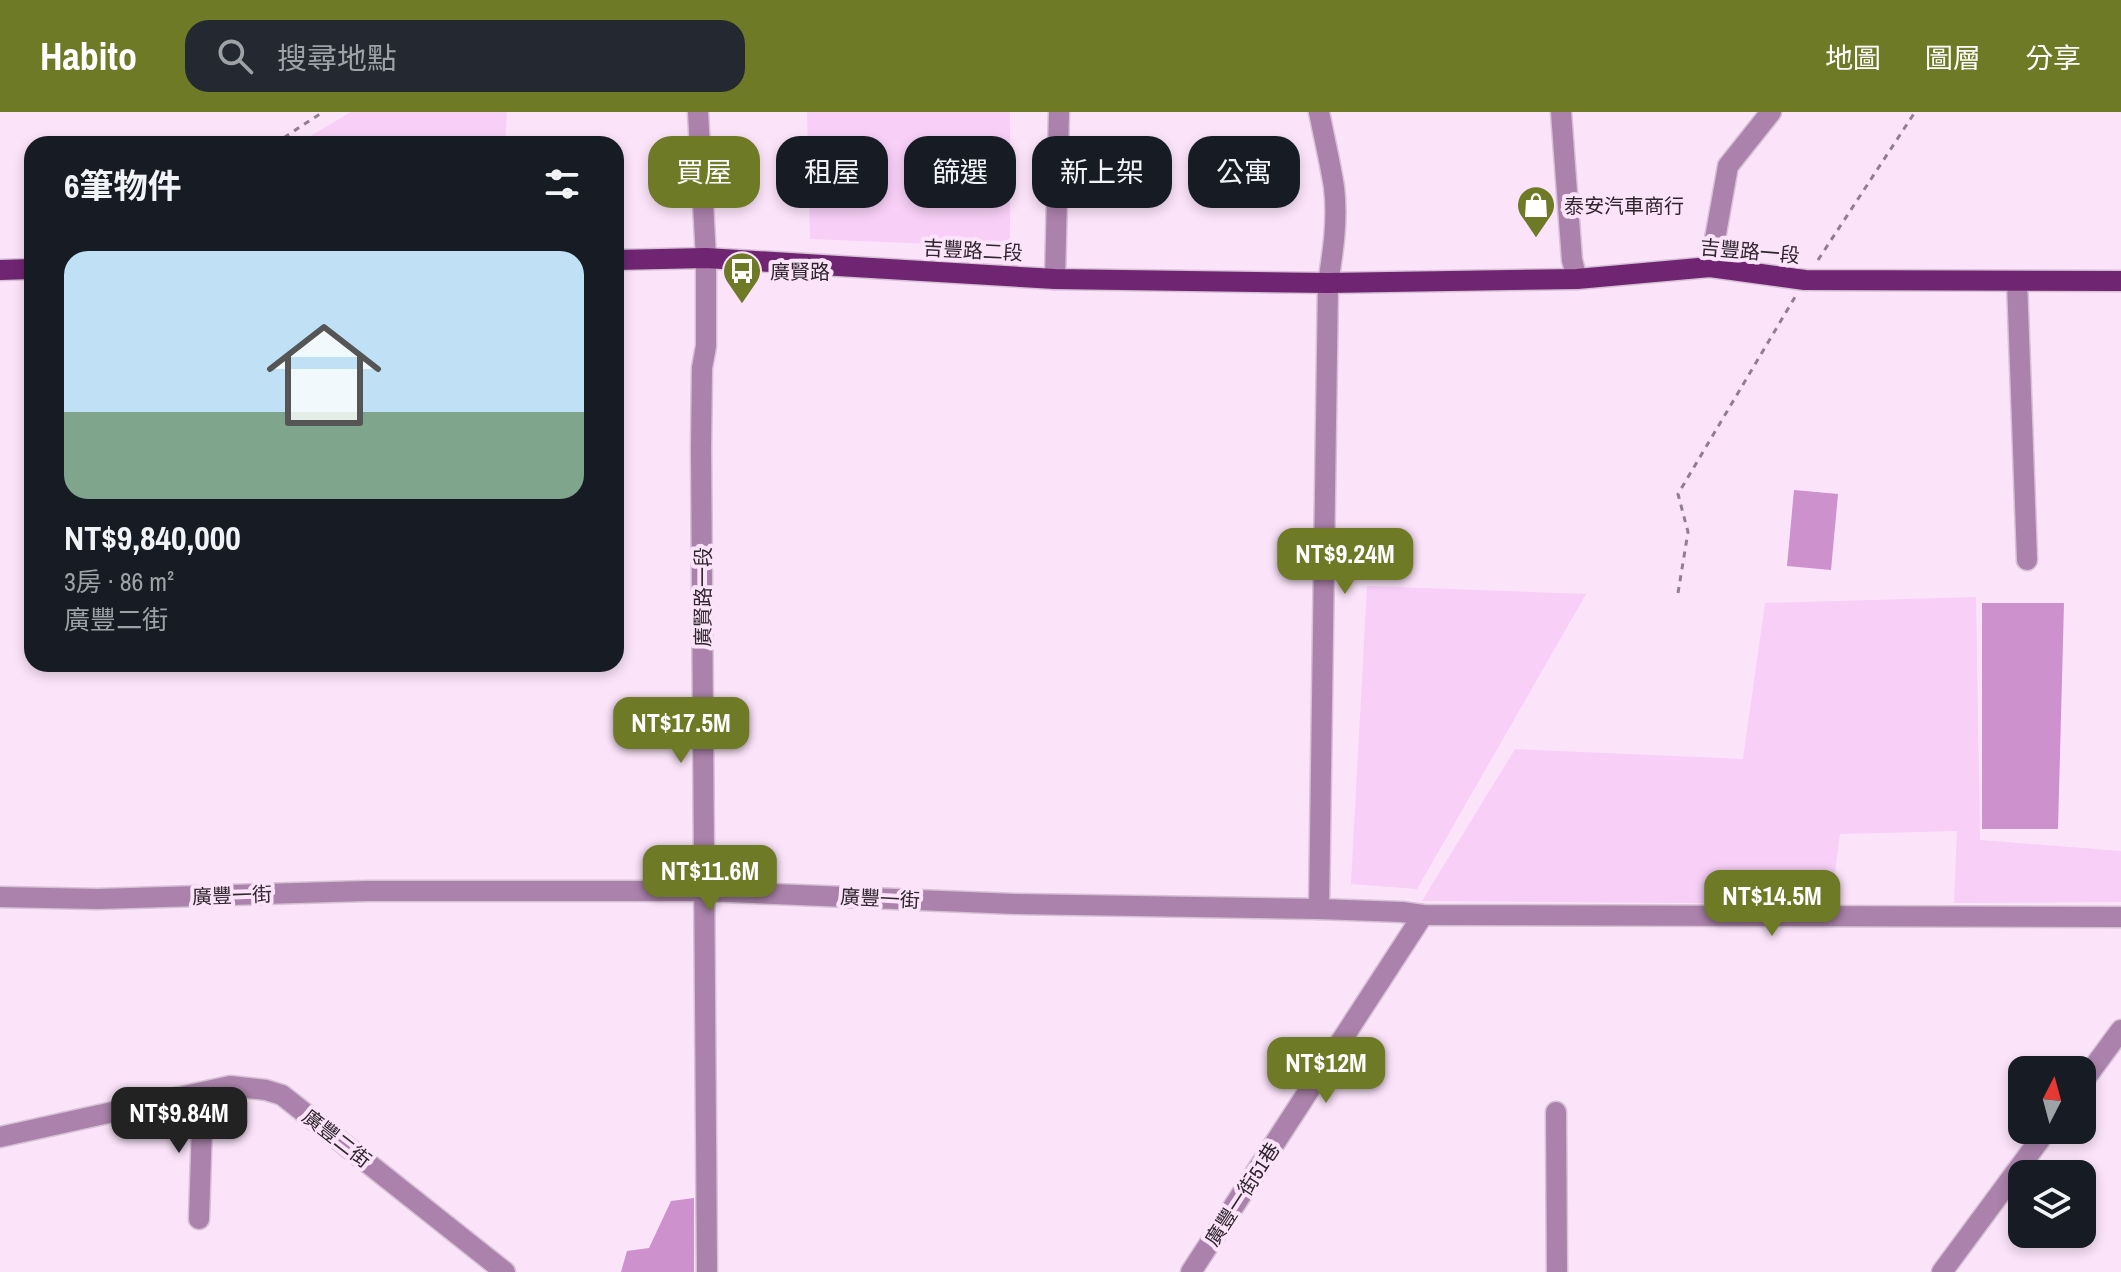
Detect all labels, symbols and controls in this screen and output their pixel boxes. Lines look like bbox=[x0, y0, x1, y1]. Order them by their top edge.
search box bbox=[185, 20, 745, 92]
text: Habito bbox=[40, 31, 137, 82]
icon: search bbox=[213, 34, 257, 78]
text: 搜尋地點 bbox=[277, 38, 397, 78]
text: 地圖 bbox=[1825, 39, 1881, 77]
text: 圖層 bbox=[1925, 39, 1981, 77]
text: 分享 bbox=[2025, 39, 2081, 77]
chip: 買屋 bbox=[648, 136, 760, 208]
chip: 租屋 bbox=[776, 136, 888, 208]
chip: 篩選 bbox=[904, 136, 1016, 208]
chip: 新上架 bbox=[1032, 136, 1172, 208]
chip: 公寓 bbox=[1188, 136, 1300, 208]
icon: filters bbox=[540, 162, 584, 206]
text: 6筆物件 bbox=[64, 163, 182, 209]
shop icon: 泰安汽車商行 bbox=[1515, 184, 1557, 239]
place label: 泰安汽車商行 bbox=[1564, 192, 1684, 219]
street label: 吉豐路一段 bbox=[1699, 233, 1801, 269]
street label: 吉豐路二段 bbox=[922, 234, 1024, 266]
bus stop icon: 廣賢路 bbox=[721, 250, 763, 305]
place label: 廣賢路 bbox=[770, 258, 830, 285]
icon: home bbox=[252, 303, 396, 447]
text: NT$9,840,000 bbox=[64, 515, 241, 561]
pin: NT$9.24M bbox=[1262, 528, 1428, 596]
text: NT$9.24M bbox=[1295, 536, 1395, 571]
street label: 廣賢路一段 bbox=[689, 547, 716, 647]
text: 3房 · 86 m² bbox=[64, 564, 174, 599]
text: 廣豐二街 bbox=[64, 602, 168, 637]
pin: NT$17.5M bbox=[598, 697, 764, 765]
text: NT$17.5M bbox=[631, 705, 731, 740]
pin: NT$11.6M bbox=[627, 845, 793, 913]
text: NT$11.6M bbox=[661, 853, 759, 888]
pin: NT$14.5M bbox=[1689, 870, 1855, 938]
text: NT$14.5M bbox=[1722, 878, 1822, 913]
street label: 廣豐一街 bbox=[192, 880, 272, 910]
street label: 廣豐一街 bbox=[839, 882, 921, 914]
pin: NT$12M bbox=[1261, 1037, 1391, 1105]
text: NT$12M bbox=[1285, 1045, 1367, 1080]
north arrow bbox=[2008, 1056, 2096, 1144]
map controls bbox=[2008, 1056, 2096, 1248]
pin: NT$9.84M bbox=[96, 1087, 262, 1155]
text: NT$9.84M bbox=[129, 1095, 229, 1130]
street label: 廣豐二街 bbox=[297, 1103, 377, 1173]
street label: 廣豐一街51巷 bbox=[1198, 1137, 1286, 1251]
button: layers bbox=[2008, 1160, 2096, 1248]

